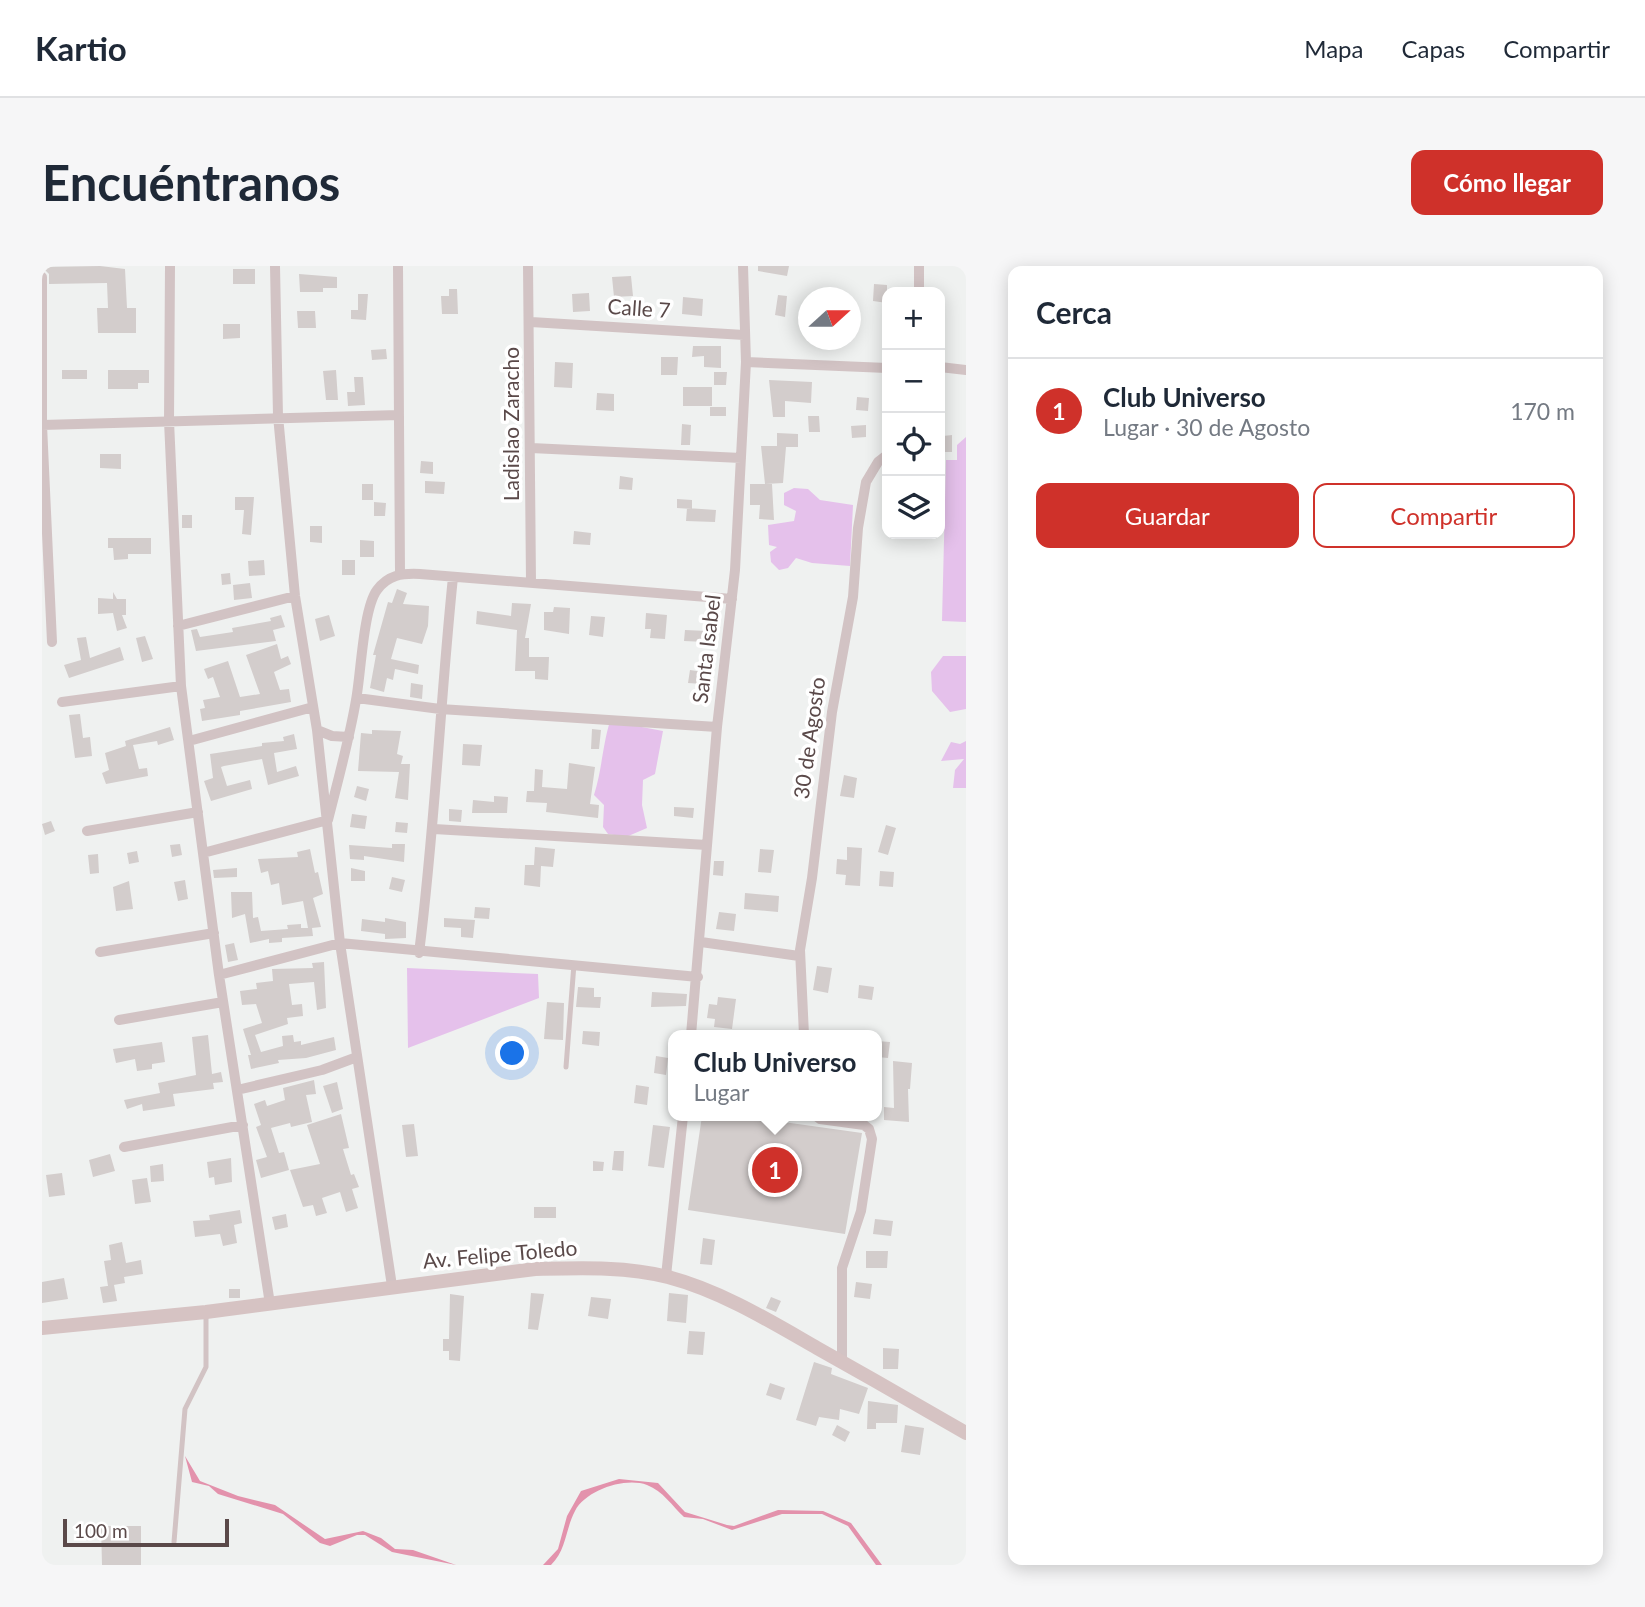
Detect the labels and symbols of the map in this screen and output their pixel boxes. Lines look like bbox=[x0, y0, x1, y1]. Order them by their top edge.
north arrow bbox=[798, 287, 861, 350]
street label: Calle 7 bbox=[607, 293, 671, 322]
street label: Ladislao Zaracho bbox=[498, 347, 523, 501]
street label: Santa Isabel bbox=[686, 593, 725, 705]
street label: 30 de Agosto bbox=[788, 675, 829, 800]
your location bbox=[495, 1036, 529, 1070]
pin: 1 bbox=[752, 1144, 798, 1196]
street label: Av. Felipe Toledo bbox=[422, 1234, 578, 1273]
scale bar bbox=[63, 1516, 229, 1548]

